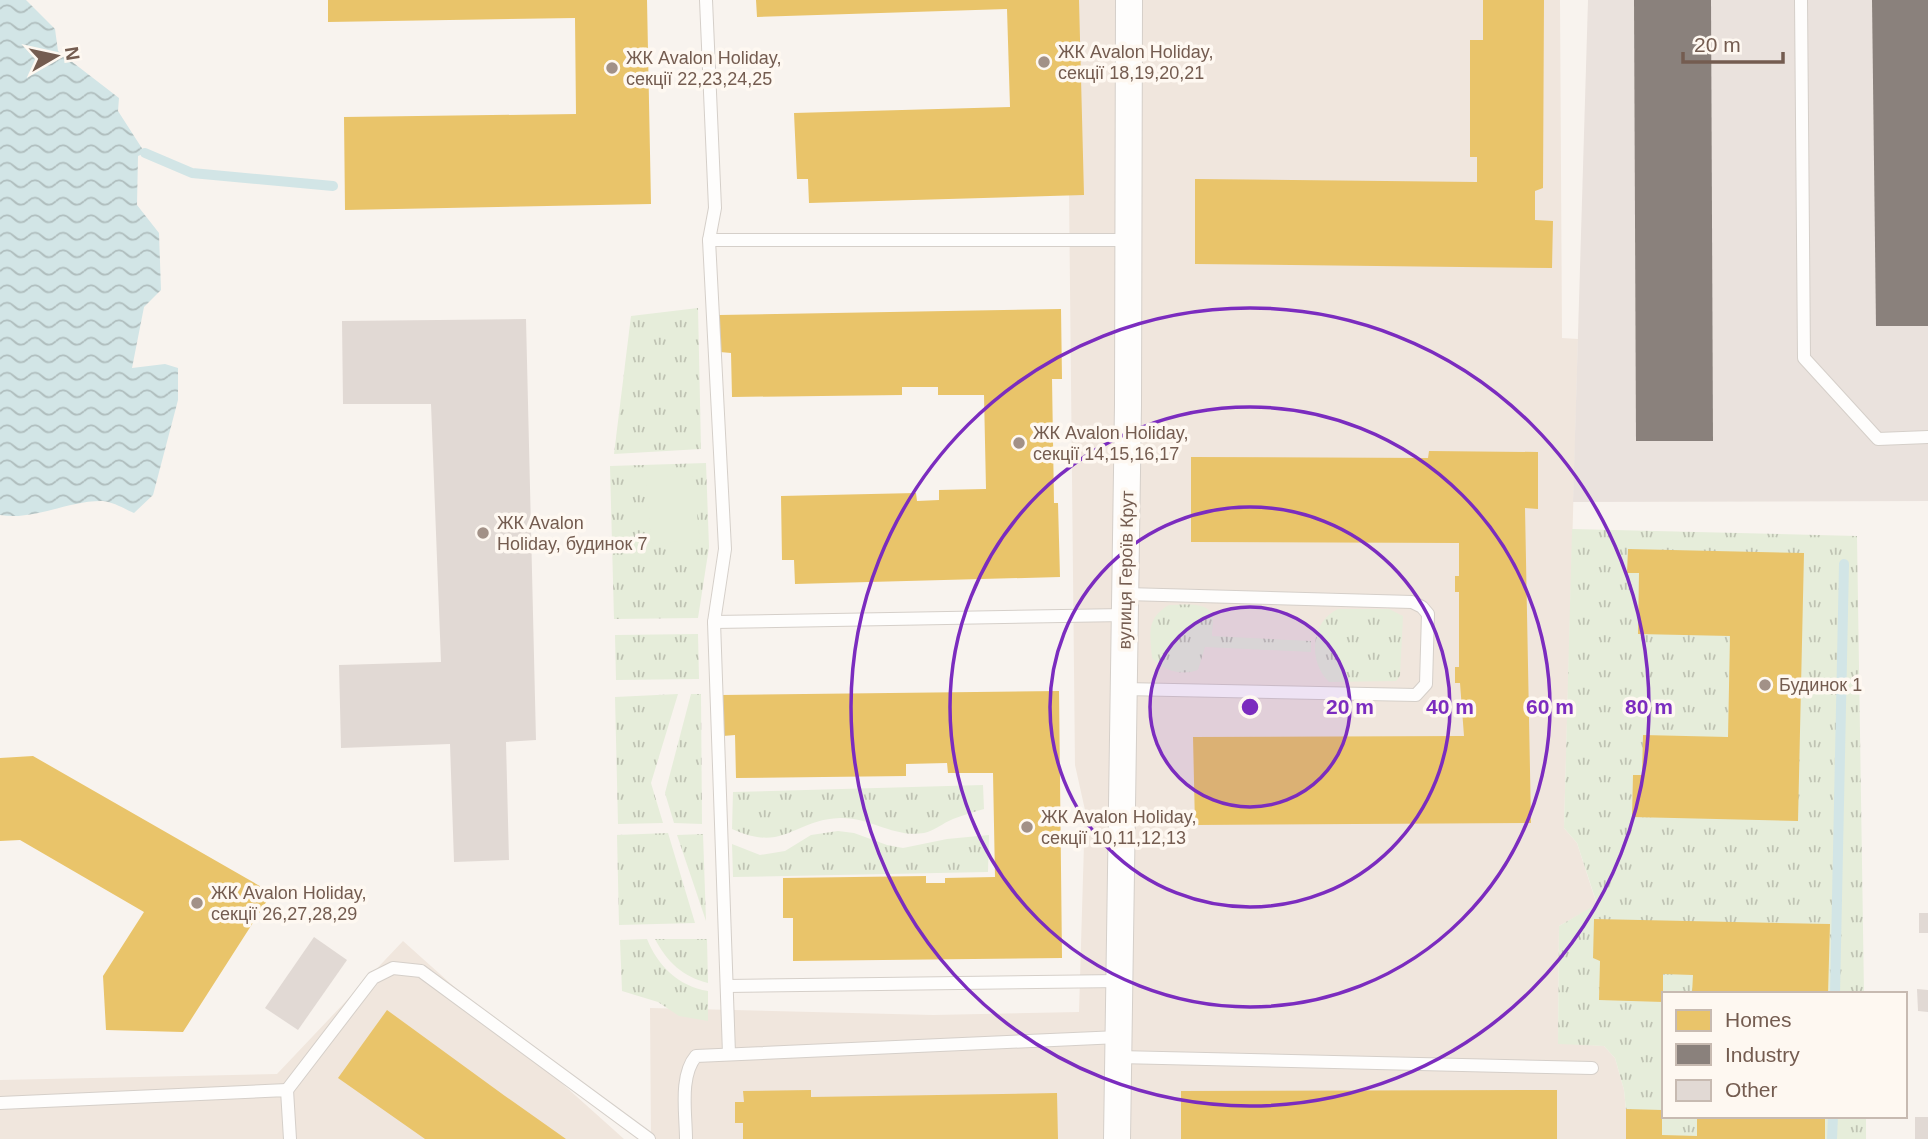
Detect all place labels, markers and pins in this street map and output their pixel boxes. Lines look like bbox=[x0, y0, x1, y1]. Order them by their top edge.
place label: ЖК Avalon Holiday, секції 18,19,20,21 bbox=[1058, 42, 1214, 83]
place label: ЖК Avalon Holiday, секції 22,23,24,25 bbox=[626, 48, 782, 89]
marker: ЖК Avalon Holiday, секції 18,19,20,21 bbox=[1036, 54, 1052, 70]
marker: ЖК Avalon Holiday, секції 22,23,24,25 bbox=[604, 60, 620, 76]
place label: ЖК Avalon Holiday, секції 14,15,16,17 bbox=[1033, 423, 1189, 464]
marker: ЖК Avalon Holiday, секції 14,15,16,17 bbox=[1011, 435, 1027, 451]
place label: ЖК Avalon Holiday, будинок 7 bbox=[497, 513, 647, 554]
marker: ЖК Avalon Holiday, будинок 7 bbox=[475, 525, 491, 541]
place label: Будинок 1 bbox=[1779, 675, 1862, 695]
marker: Будинок 1 bbox=[1757, 677, 1773, 693]
centre of rings bbox=[1238, 695, 1262, 719]
place label: ЖК Avalon Holiday, секції 10,11,12,13 bbox=[1041, 807, 1197, 848]
marker: ЖК Avalon Holiday, секції 10,11,12,13 bbox=[1019, 819, 1035, 835]
place label: ЖК Avalon Holiday, секції 26,27,28,29 bbox=[211, 883, 367, 924]
marker: ЖК Avalon Holiday, секції 26,27,28,29 bbox=[189, 895, 205, 911]

